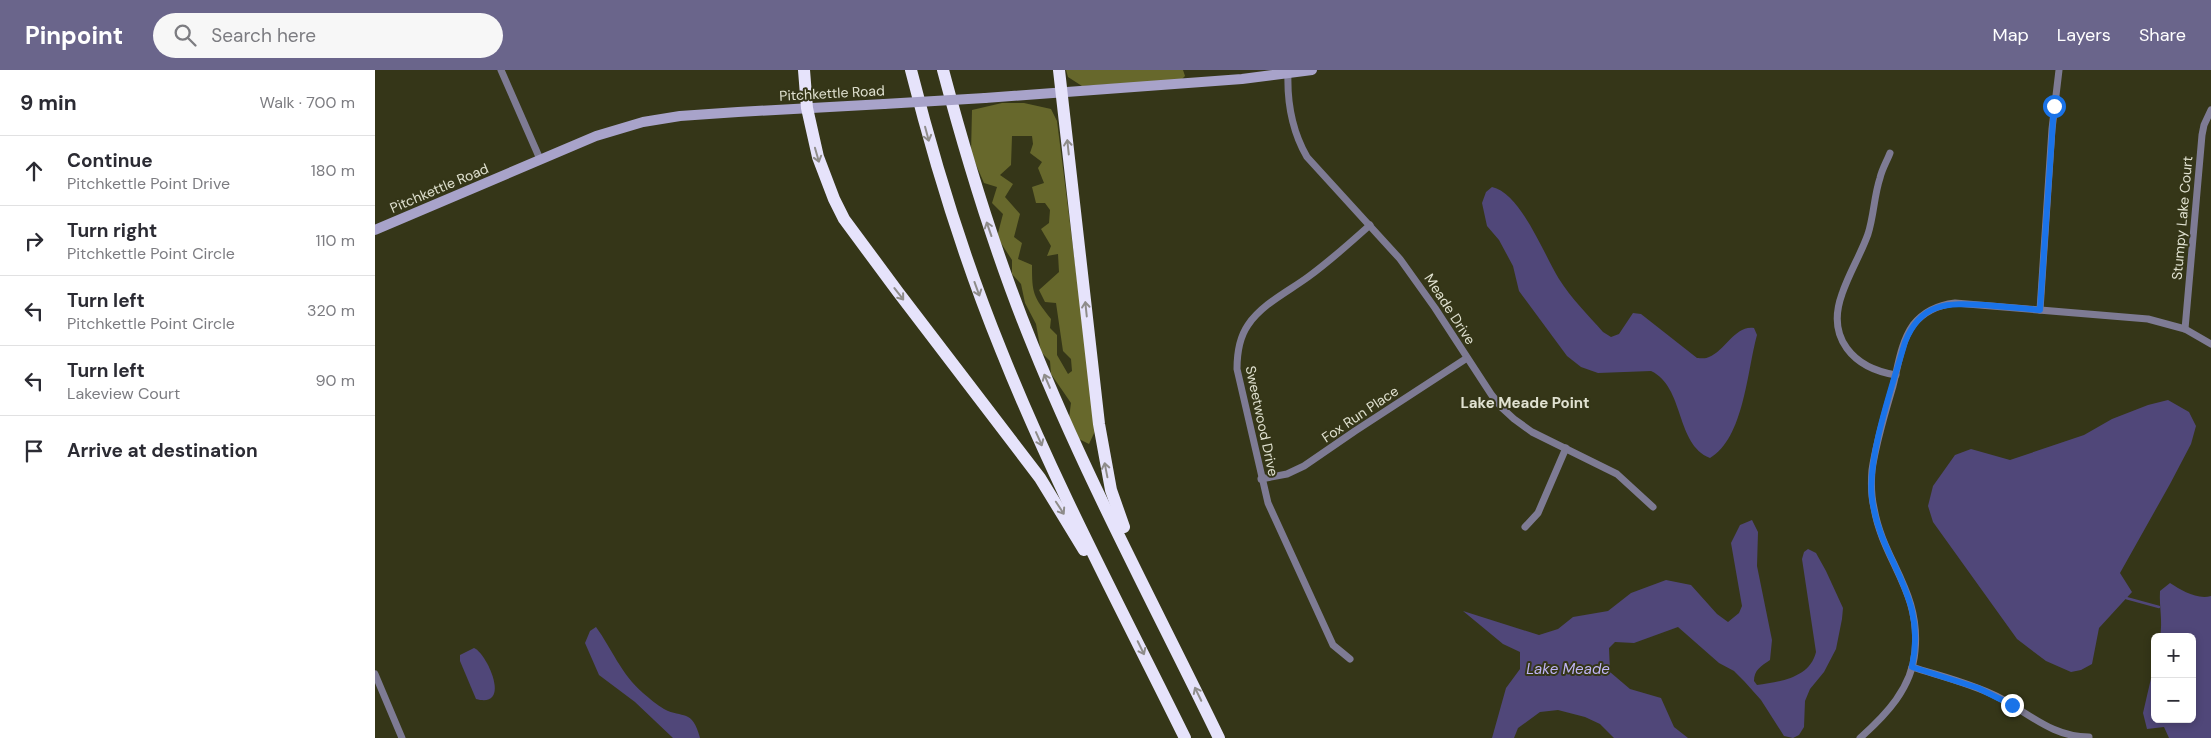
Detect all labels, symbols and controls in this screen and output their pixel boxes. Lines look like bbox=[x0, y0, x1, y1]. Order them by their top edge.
search box bbox=[153, 13, 503, 58]
text: Pinpoint bbox=[25, 20, 123, 51]
icon: search bbox=[171, 21, 199, 49]
text: Search here bbox=[211, 23, 316, 48]
text: Map bbox=[1993, 23, 2029, 47]
text: Layers bbox=[2057, 23, 2111, 47]
text: Share bbox=[2139, 23, 2186, 47]
street label: Pitchkettle Road bbox=[779, 81, 885, 105]
text: 9 min bbox=[20, 89, 77, 117]
text: Walk · 700 m bbox=[260, 92, 355, 113]
route start bbox=[2043, 95, 2066, 118]
one-way arrow bbox=[923, 126, 933, 142]
one-way arrow bbox=[1063, 140, 1073, 156]
one-way arrow bbox=[813, 147, 823, 163]
text: Continue bbox=[67, 148, 153, 173]
street label: Stumpy Lake Court bbox=[2168, 155, 2196, 281]
icon: ahead bbox=[20, 157, 48, 185]
street label: Pitchkettle Road bbox=[387, 159, 491, 217]
text: 180 m bbox=[311, 160, 355, 181]
text: Pitchkettle Point Drive bbox=[67, 173, 230, 194]
text: Turn right bbox=[67, 218, 157, 243]
one-way arrow bbox=[984, 222, 993, 237]
icon: right bbox=[20, 227, 48, 255]
text: 110 m bbox=[316, 230, 355, 251]
text: Pitchkettle Point Circle bbox=[67, 243, 235, 264]
street label: Meade Drive bbox=[1420, 270, 1480, 348]
one-way arrow bbox=[973, 281, 982, 296]
one-way arrow bbox=[894, 287, 904, 301]
text: Turn left bbox=[67, 288, 145, 313]
icon: left bbox=[20, 297, 48, 325]
text: 320 m bbox=[307, 300, 355, 321]
one-way arrow bbox=[1081, 301, 1091, 317]
text: Pitchkettle Point Circle bbox=[67, 313, 235, 334]
text: Turn left bbox=[67, 358, 145, 383]
street label: Sweetwood Drive bbox=[1242, 364, 1282, 478]
icon: left bbox=[20, 367, 48, 395]
text: 90 m bbox=[315, 370, 355, 391]
one-way arrow bbox=[1042, 374, 1052, 389]
street label: Fox Run Place bbox=[1318, 382, 1402, 446]
text: Lakeview Court bbox=[67, 383, 180, 404]
district label: Lake Meade Point bbox=[1460, 393, 1590, 413]
one-way arrow bbox=[1035, 431, 1045, 446]
icon: arrive bbox=[20, 437, 48, 465]
text: Arrive at destination bbox=[67, 438, 258, 463]
one-way arrow bbox=[1101, 462, 1111, 478]
one-way arrow bbox=[1054, 501, 1065, 515]
map controls bbox=[2151, 633, 2196, 723]
button: + bbox=[2151, 633, 2196, 678]
one-way arrow bbox=[1137, 640, 1146, 655]
water label: Lake Meade bbox=[1526, 659, 1610, 679]
button: − bbox=[2151, 678, 2196, 723]
one-way arrow bbox=[1193, 687, 1202, 702]
route end bbox=[2001, 694, 2024, 717]

